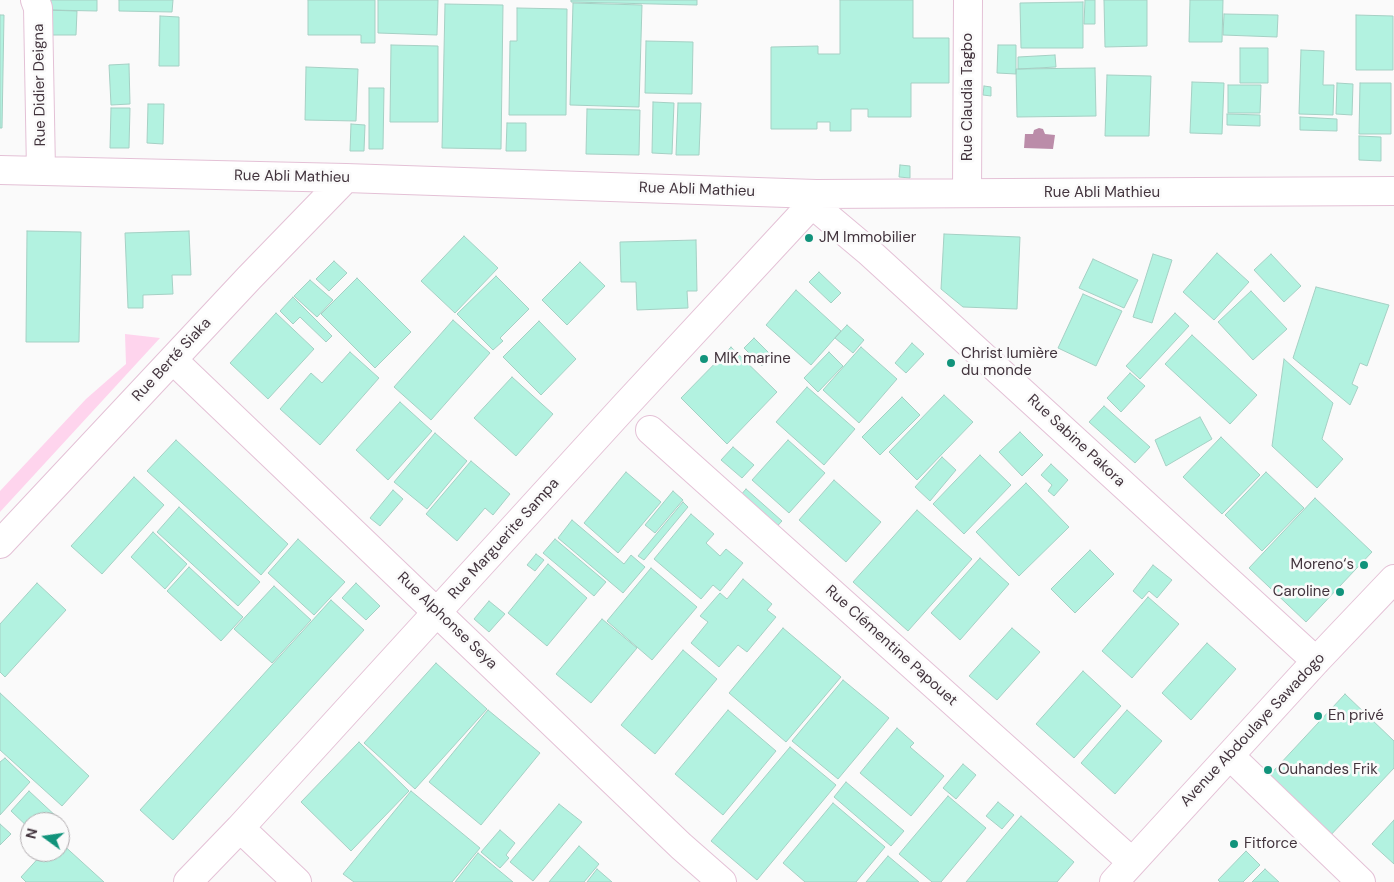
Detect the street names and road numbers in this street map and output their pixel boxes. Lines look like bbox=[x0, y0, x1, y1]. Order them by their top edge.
street label: Rue Didier Deigna bbox=[30, 24, 50, 146]
street label: Rue Claudia Tagbo bbox=[959, 33, 977, 161]
street label: Rue Abli Mathieu bbox=[234, 167, 350, 187]
street label: Rue Abli Mathieu bbox=[639, 179, 755, 201]
street label: Rue Abli Mathieu bbox=[1044, 184, 1160, 202]
street label: Rue Berté Siaka bbox=[129, 315, 215, 405]
street label: Rue Sabine Pakora bbox=[1023, 391, 1129, 491]
street label: Rue Marguerite Sampa bbox=[445, 475, 563, 603]
street label: Rue Alphonse Seya bbox=[393, 569, 501, 673]
street label: Rue Clémentine Papouet bbox=[821, 582, 961, 710]
street label: Avenue Abdoulaye Sawadogo bbox=[1177, 649, 1329, 811]

